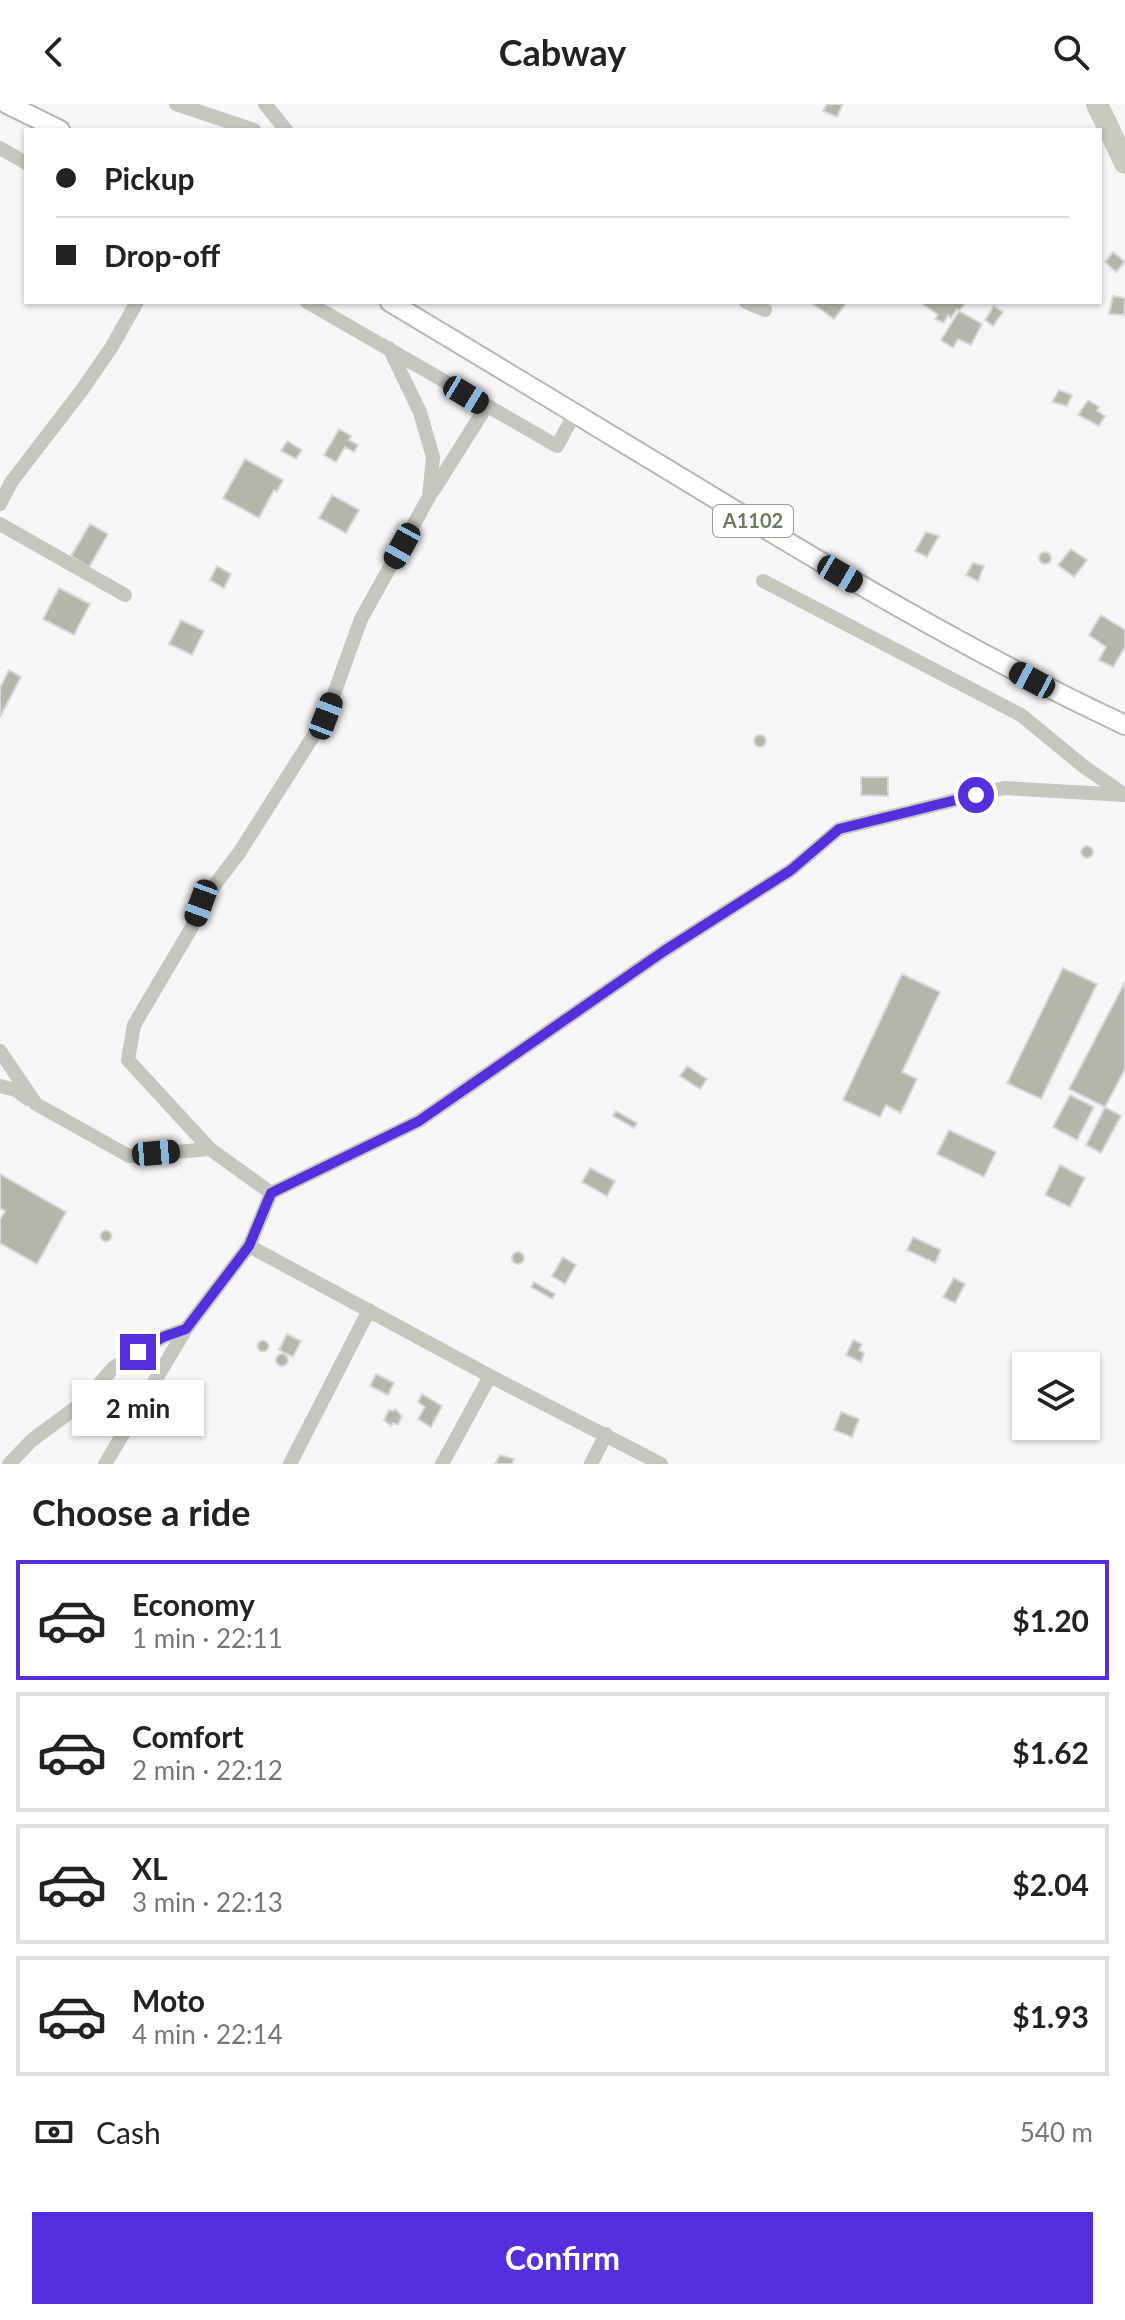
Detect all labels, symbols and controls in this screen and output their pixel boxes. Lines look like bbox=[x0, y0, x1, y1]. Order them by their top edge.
icon: back bbox=[32, 30, 76, 74]
text: Cabway bbox=[499, 30, 626, 74]
icon: search bbox=[1049, 30, 1093, 74]
text: Pickup bbox=[104, 160, 195, 196]
text: Drop-off bbox=[104, 237, 220, 273]
car bbox=[439, 372, 493, 418]
road number: A1102 bbox=[713, 505, 793, 537]
car bbox=[380, 519, 424, 573]
car bbox=[813, 552, 867, 596]
car bbox=[1005, 658, 1059, 702]
car bbox=[306, 689, 346, 743]
route start bbox=[958, 777, 994, 813]
car bbox=[182, 876, 220, 930]
car bbox=[131, 1139, 181, 1167]
route end bbox=[120, 1334, 156, 1370]
map controls bbox=[1012, 1352, 1100, 1440]
button: layers bbox=[1012, 1352, 1100, 1440]
callout: 2 min bbox=[72, 1380, 204, 1436]
text: 2 min bbox=[106, 1392, 170, 1424]
text: Choose a ride bbox=[32, 1490, 251, 1534]
icon: car bbox=[36, 1584, 108, 1656]
text: Economy bbox=[132, 1586, 255, 1622]
text: $1.20 bbox=[1012, 1602, 1089, 1638]
text: 1 min · 22:11 bbox=[132, 1622, 283, 1654]
icon: car bbox=[36, 1716, 108, 1788]
text: Comfort bbox=[132, 1718, 244, 1754]
text: $1.62 bbox=[1012, 1734, 1089, 1770]
text: 2 min · 22:12 bbox=[132, 1754, 283, 1786]
icon: car bbox=[36, 1848, 108, 1920]
text: XL bbox=[132, 1850, 168, 1886]
text: $2.04 bbox=[1012, 1866, 1089, 1902]
text: 3 min · 22:13 bbox=[132, 1886, 283, 1918]
icon: car bbox=[36, 1980, 108, 2052]
text: Moto bbox=[132, 1982, 205, 2018]
text: $1.93 bbox=[1012, 1998, 1089, 2034]
text: 4 min · 22:14 bbox=[132, 2018, 283, 2050]
icon: cash bbox=[32, 2110, 76, 2154]
text: Cash bbox=[96, 2114, 161, 2150]
text: 540 m bbox=[1020, 2116, 1093, 2148]
button: Confirm bbox=[32, 2212, 1093, 2304]

